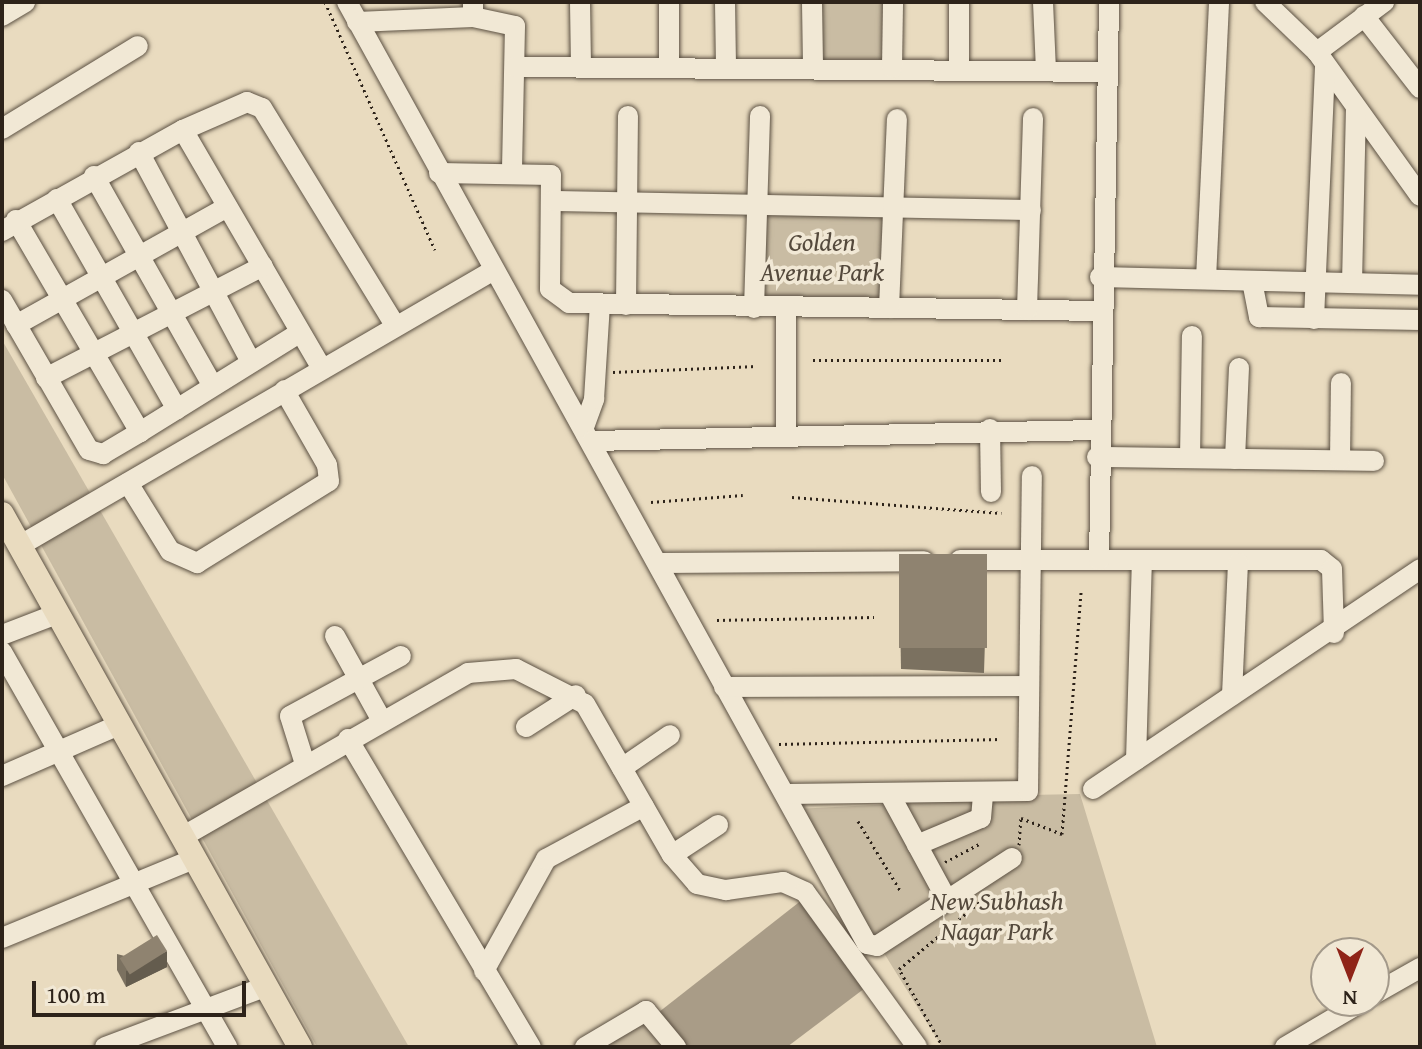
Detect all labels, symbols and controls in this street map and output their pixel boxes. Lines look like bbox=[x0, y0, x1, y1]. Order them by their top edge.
park label: Golden Avenue Park bbox=[760, 226, 884, 288]
park label: New Subhash Nagar Park bbox=[930, 885, 1064, 946]
north arrow bbox=[1310, 937, 1390, 1017]
scale bar bbox=[36, 965, 250, 1015]
text: 100 m bbox=[46, 977, 106, 1012]
text: N bbox=[1343, 983, 1357, 1015]

